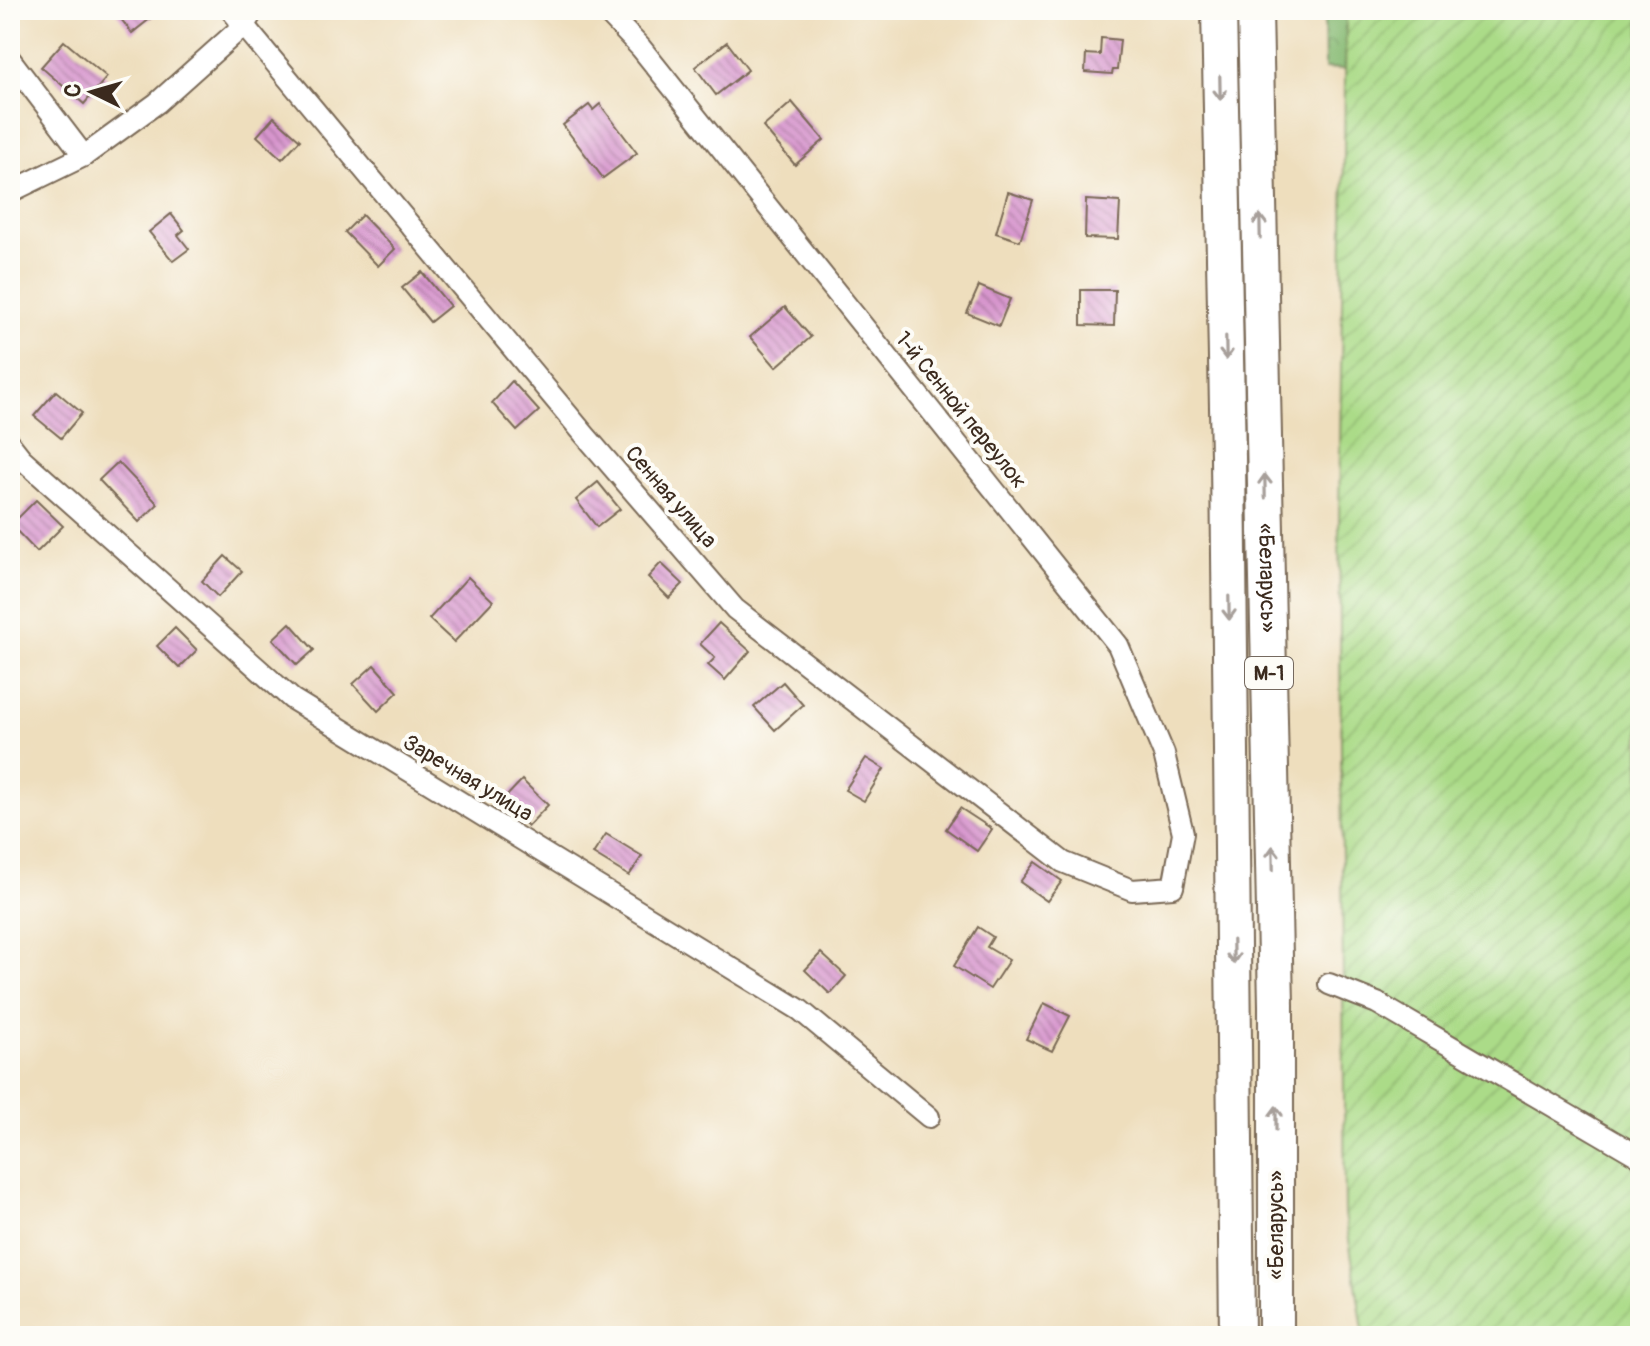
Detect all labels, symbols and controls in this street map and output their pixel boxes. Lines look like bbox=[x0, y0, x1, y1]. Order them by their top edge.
north arrow bbox=[52, 52, 132, 132]
one-way arrow bbox=[1212, 74, 1228, 101]
text: С bbox=[59, 82, 88, 98]
one-way arrow bbox=[1252, 213, 1268, 240]
street label: 1-й Сенной переулок bbox=[889, 326, 1033, 494]
one-way arrow bbox=[1218, 334, 1233, 361]
street label: Сенная улица bbox=[619, 440, 723, 554]
one-way arrow bbox=[1258, 473, 1273, 500]
street label: «Беларусь» bbox=[1252, 523, 1282, 633]
one-way arrow bbox=[1221, 594, 1237, 621]
road number: М-1 bbox=[1245, 657, 1293, 689]
street label: Заречная улица bbox=[398, 728, 538, 828]
one-way arrow bbox=[1265, 845, 1281, 872]
one-way arrow bbox=[1225, 938, 1241, 965]
one-way arrow bbox=[1268, 1105, 1284, 1132]
street label: «Беларусь» bbox=[1262, 1170, 1290, 1280]

